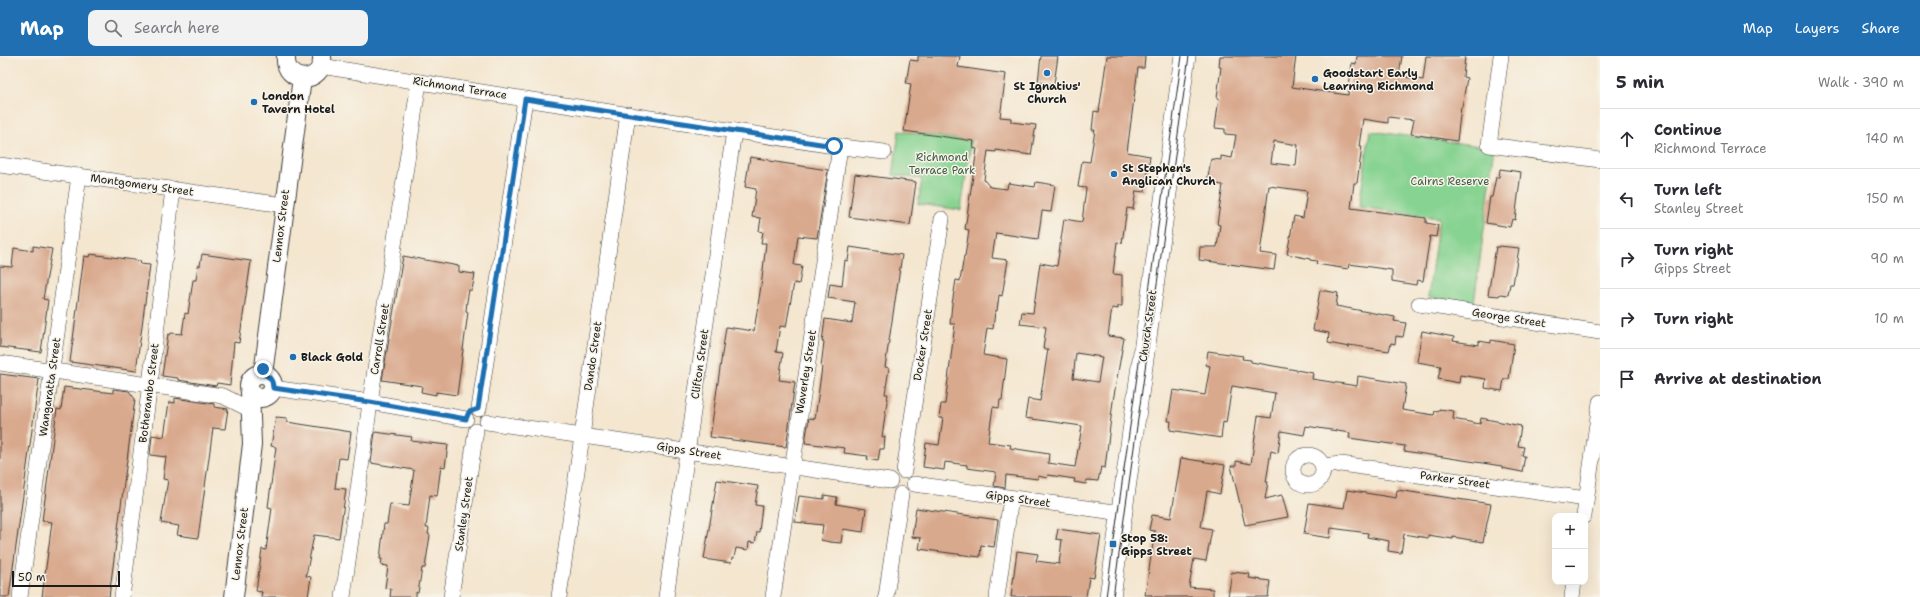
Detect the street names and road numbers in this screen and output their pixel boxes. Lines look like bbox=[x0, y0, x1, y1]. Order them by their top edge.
street label: Richmond Terrace bbox=[412, 73, 508, 103]
street label: Montgomery Street bbox=[89, 170, 195, 200]
street label: Lennox Street bbox=[269, 188, 293, 264]
street label: Church Street bbox=[1136, 289, 1160, 363]
street label: Carroll Street bbox=[367, 302, 393, 376]
street label: George Street bbox=[1471, 305, 1547, 331]
street label: Docker Street bbox=[910, 308, 936, 382]
street label: Dando Street bbox=[581, 320, 605, 392]
street label: Clifton Street bbox=[688, 328, 712, 400]
street label: Waverley Street bbox=[792, 329, 820, 415]
street label: Wangaratta Street bbox=[36, 336, 64, 438]
street label: Botherambo Street bbox=[135, 342, 163, 444]
street label: Gipps Street bbox=[656, 438, 723, 464]
street label: Parker Street bbox=[1419, 468, 1491, 492]
street label: Stanley Street bbox=[451, 475, 477, 553]
street label: Gipps Street bbox=[985, 487, 1052, 511]
street label: Lennox Street bbox=[228, 506, 252, 582]

